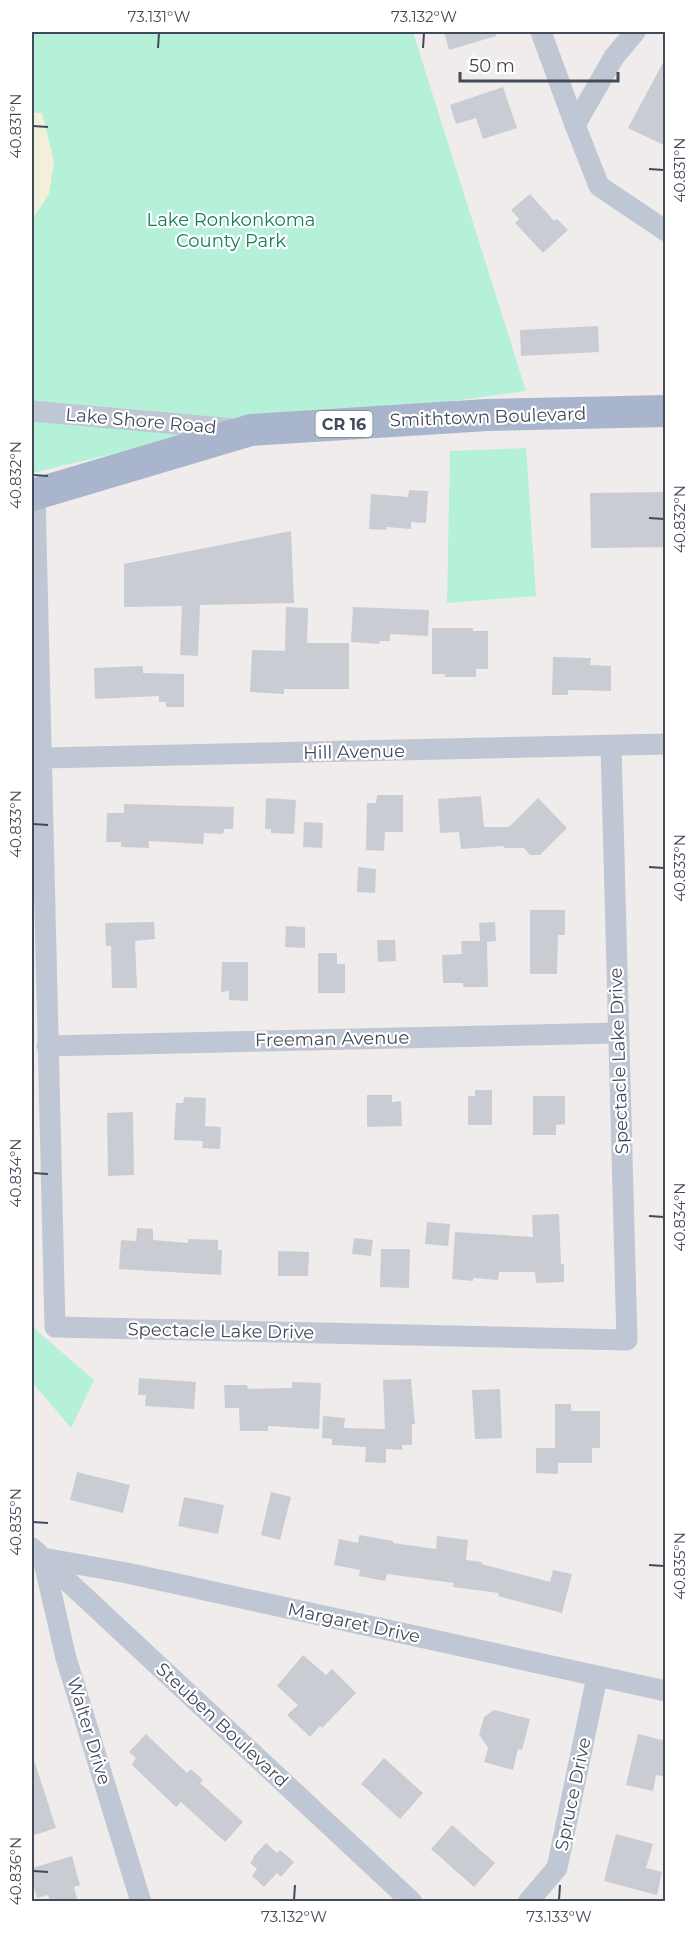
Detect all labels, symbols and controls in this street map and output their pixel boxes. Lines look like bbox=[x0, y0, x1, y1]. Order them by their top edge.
text: 73.131°W bbox=[128, 7, 191, 26]
text: 73.132°W bbox=[391, 7, 457, 26]
scale bar bbox=[460, 45, 618, 83]
text: 50 m bbox=[469, 55, 515, 77]
text: 40.831°N bbox=[6, 94, 25, 158]
text: 40.831°N bbox=[670, 138, 689, 202]
park label: Lake Ronkonkoma County Park bbox=[147, 209, 315, 252]
street label: Lake Shore Road bbox=[65, 403, 217, 439]
street label: Smithtown Boulevard bbox=[389, 403, 587, 431]
road number: CR 16 bbox=[316, 411, 372, 437]
text: 40.832°N bbox=[6, 441, 25, 509]
text: 40.832°N bbox=[670, 485, 689, 553]
street label: Hill Avenue bbox=[303, 740, 405, 764]
text: 40.833°N bbox=[6, 790, 25, 858]
text: 40.833°N bbox=[670, 834, 689, 902]
street label: Spectacle Lake Drive bbox=[605, 967, 633, 1155]
street label: Freeman Avenue bbox=[255, 1027, 410, 1051]
text: 40.834°N bbox=[6, 1139, 25, 1207]
text: 40.834°N bbox=[670, 1183, 689, 1251]
street label: Spectacle Lake Drive bbox=[127, 1318, 315, 1344]
text: 40.835°N bbox=[6, 1488, 25, 1556]
text: 40.835°N bbox=[670, 1532, 689, 1600]
street label: Margaret Drive bbox=[286, 1598, 422, 1648]
street label: Steuben Boulevard bbox=[151, 1658, 293, 1792]
street label: Walter Drive bbox=[62, 1675, 116, 1788]
street label: Spruce Drive bbox=[550, 1735, 596, 1853]
text: 40.836°N bbox=[6, 1837, 25, 1905]
text: 73.132°W bbox=[261, 1907, 327, 1926]
text: 73.133°W bbox=[526, 1907, 592, 1926]

